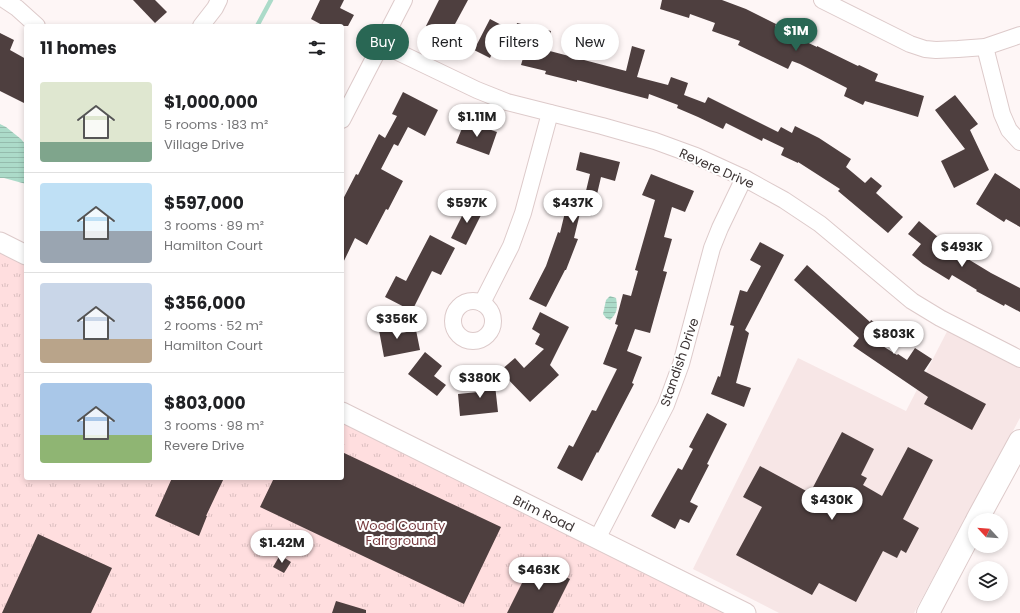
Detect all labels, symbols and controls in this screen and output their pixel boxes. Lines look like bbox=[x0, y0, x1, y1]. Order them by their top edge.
pin: $1M bbox=[777, 18, 815, 52]
text: $1M bbox=[783, 21, 809, 40]
chip: Buy bbox=[356, 24, 409, 60]
chip: Rent bbox=[417, 24, 477, 60]
chip: Filters bbox=[485, 24, 553, 60]
chip: New bbox=[561, 24, 619, 60]
text: 11 homes bbox=[40, 36, 117, 60]
icon: filters bbox=[306, 37, 328, 59]
text: $1,000,000 bbox=[164, 90, 258, 114]
icon: home bbox=[72, 98, 120, 146]
pin: $1.11M bbox=[444, 104, 510, 138]
text: $1.11M bbox=[458, 107, 496, 126]
text: 5 rooms · 183 m² bbox=[164, 115, 268, 134]
text: Village Drive bbox=[164, 135, 244, 154]
street label: Revere Drive bbox=[676, 143, 757, 193]
pin: $597K bbox=[439, 190, 495, 224]
pin: $437K bbox=[545, 190, 601, 224]
text: $597,000 bbox=[164, 191, 244, 215]
text: $597K bbox=[446, 193, 488, 212]
text: $437K bbox=[552, 193, 594, 212]
icon: home bbox=[72, 199, 120, 247]
text: 3 rooms · 89 m² bbox=[164, 216, 264, 235]
pin: $493K bbox=[934, 234, 990, 268]
text: Hamilton Court bbox=[164, 236, 263, 255]
text: $493K bbox=[941, 237, 983, 256]
text: $356,000 bbox=[164, 291, 245, 315]
icon: home bbox=[72, 299, 120, 347]
pin: $356K bbox=[369, 306, 425, 340]
text: $356K bbox=[376, 309, 418, 328]
street label: Standish Drive bbox=[655, 315, 704, 409]
text: 2 rooms · 52 m² bbox=[164, 316, 263, 335]
pin: $803K bbox=[866, 321, 922, 355]
text: $803K bbox=[873, 324, 915, 343]
text: Hamilton Court bbox=[164, 336, 263, 355]
pin: $380K bbox=[452, 365, 508, 399]
text: $380K bbox=[459, 368, 501, 387]
text: $803,000 bbox=[164, 391, 246, 415]
icon: home bbox=[72, 399, 120, 447]
text: 3 rooms · 98 m² bbox=[164, 416, 264, 435]
text: Revere Drive bbox=[164, 436, 244, 455]
pin: $430K bbox=[804, 487, 860, 521]
street label: Brim Road bbox=[510, 490, 578, 537]
text: $430K bbox=[811, 490, 853, 509]
north arrow bbox=[968, 513, 1008, 553]
map controls bbox=[968, 513, 1008, 601]
park label: Wood County Fairground bbox=[357, 516, 446, 550]
pin: $1.42M bbox=[249, 530, 315, 564]
text: $1.42M bbox=[259, 533, 305, 552]
pin: $463K bbox=[511, 557, 567, 591]
text: $463K bbox=[518, 560, 560, 579]
button: layers bbox=[968, 561, 1008, 601]

